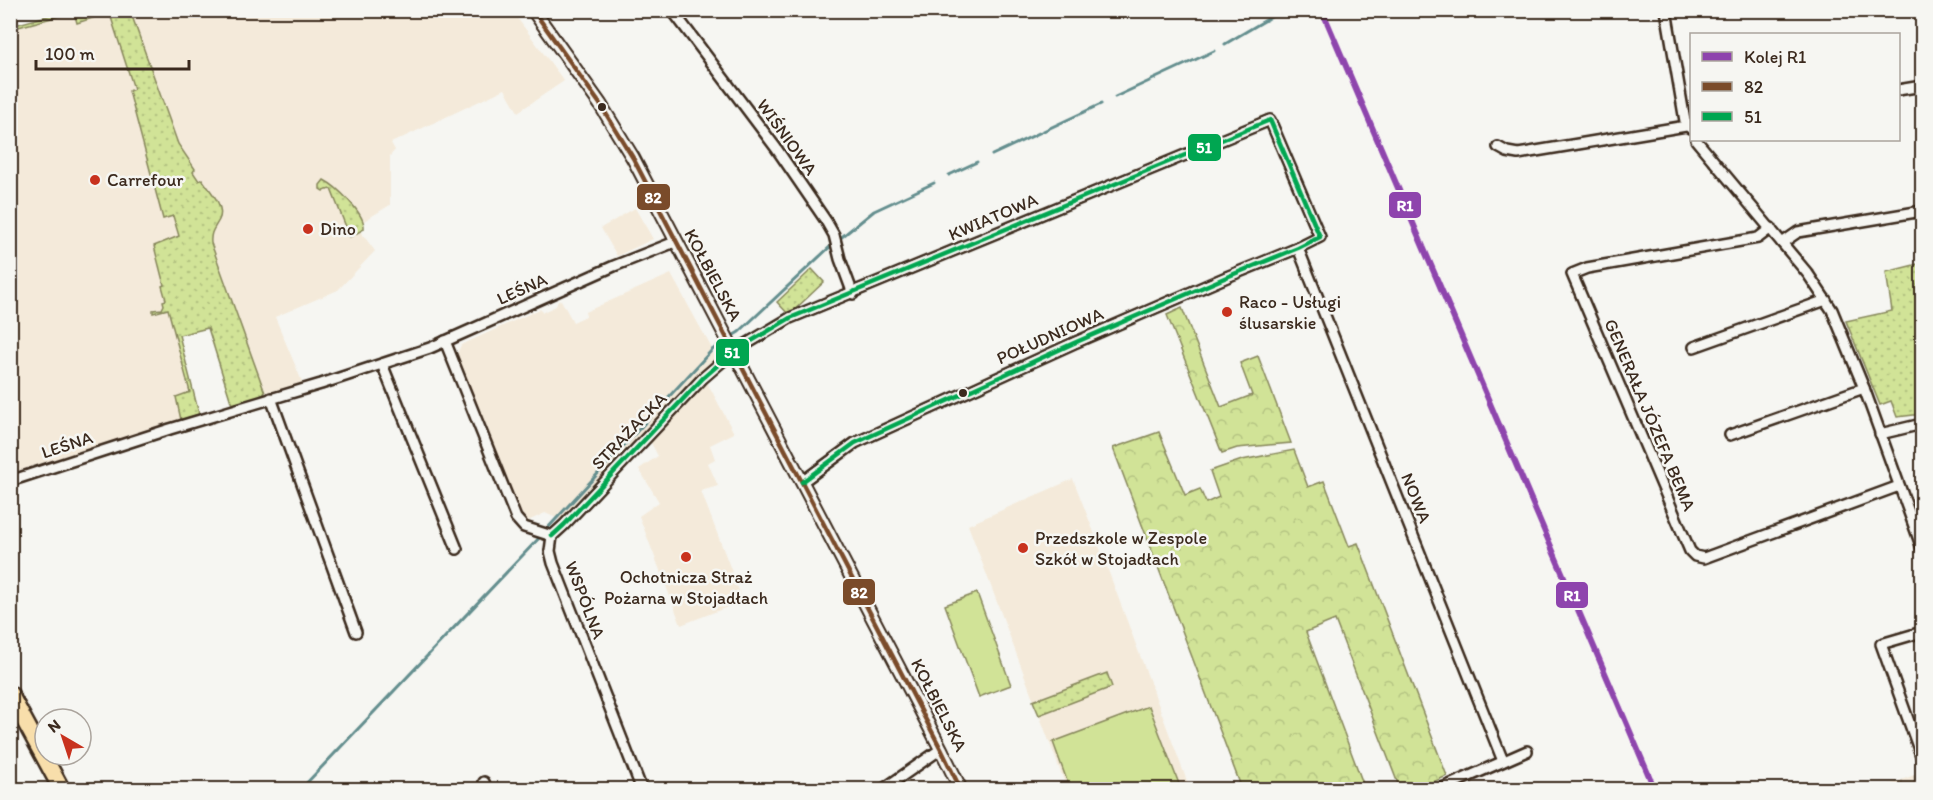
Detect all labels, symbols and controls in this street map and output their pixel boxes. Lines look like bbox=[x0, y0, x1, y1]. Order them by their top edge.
scale bar bbox=[36, 33, 189, 71]
legend bbox=[1690, 33, 1900, 141]
text: 100 m bbox=[45, 43, 95, 65]
text: Kolej R1 bbox=[1744, 46, 1806, 68]
text: 82 bbox=[1744, 76, 1764, 98]
street label: WIŚNIOWA bbox=[752, 95, 822, 180]
unlabelled marker bbox=[596, 101, 608, 113]
text: 51 bbox=[1744, 106, 1762, 128]
line badge: 51 bbox=[1187, 133, 1222, 162]
text: 51 bbox=[1196, 138, 1212, 157]
place label: Carrefour bbox=[107, 169, 184, 191]
marker: Carrefour bbox=[88, 173, 102, 187]
line badge: 82 bbox=[636, 183, 671, 211]
text: 82 bbox=[644, 188, 662, 207]
street label: KWIATOWA bbox=[945, 188, 1041, 246]
line badge: R1 bbox=[1388, 191, 1422, 219]
text: R1 bbox=[1396, 196, 1414, 215]
place label: Dino bbox=[320, 218, 356, 240]
marker: Dino bbox=[301, 222, 315, 236]
street label: KOŁBIELSKA bbox=[679, 225, 747, 325]
street label: LEŚNA bbox=[493, 268, 551, 310]
place label: Raco - Usługi ślusarskie bbox=[1239, 291, 1341, 334]
street label: POŁUDNIOWA bbox=[993, 302, 1107, 369]
marker: Raco - Usługi ślusarskie bbox=[1220, 305, 1234, 319]
street label: GENERAŁA JÓZEFA BEMA bbox=[1600, 316, 1701, 515]
line badge: 51 bbox=[715, 338, 750, 367]
text: 51 bbox=[724, 343, 740, 362]
street label: STRAŻACKA bbox=[587, 387, 672, 474]
unlabelled marker bbox=[957, 387, 969, 399]
street label: LEŚNA bbox=[38, 426, 96, 464]
street label: NOWA bbox=[1396, 470, 1436, 527]
place label: Przedszkole w Zespole Szkół w Stojadłach bbox=[1035, 527, 1207, 570]
marker: Przedszkole w Zespole Szkół w Stojadłach bbox=[1016, 541, 1030, 555]
marker: Ochotnicza Straż Pożarna w Stojadłach bbox=[679, 550, 693, 564]
street label: WSPÓLNA bbox=[560, 558, 610, 643]
place label: Ochotnicza Straż Pożarna w Stojadłach bbox=[604, 566, 768, 609]
line badge: 82 bbox=[842, 578, 876, 606]
line badge: R1 bbox=[1555, 581, 1589, 609]
text: 82 bbox=[850, 583, 868, 602]
text: R1 bbox=[1563, 586, 1581, 605]
street label: KOŁBIELSKA bbox=[906, 655, 972, 756]
north arrow bbox=[33, 707, 93, 767]
text: N bbox=[44, 715, 64, 737]

